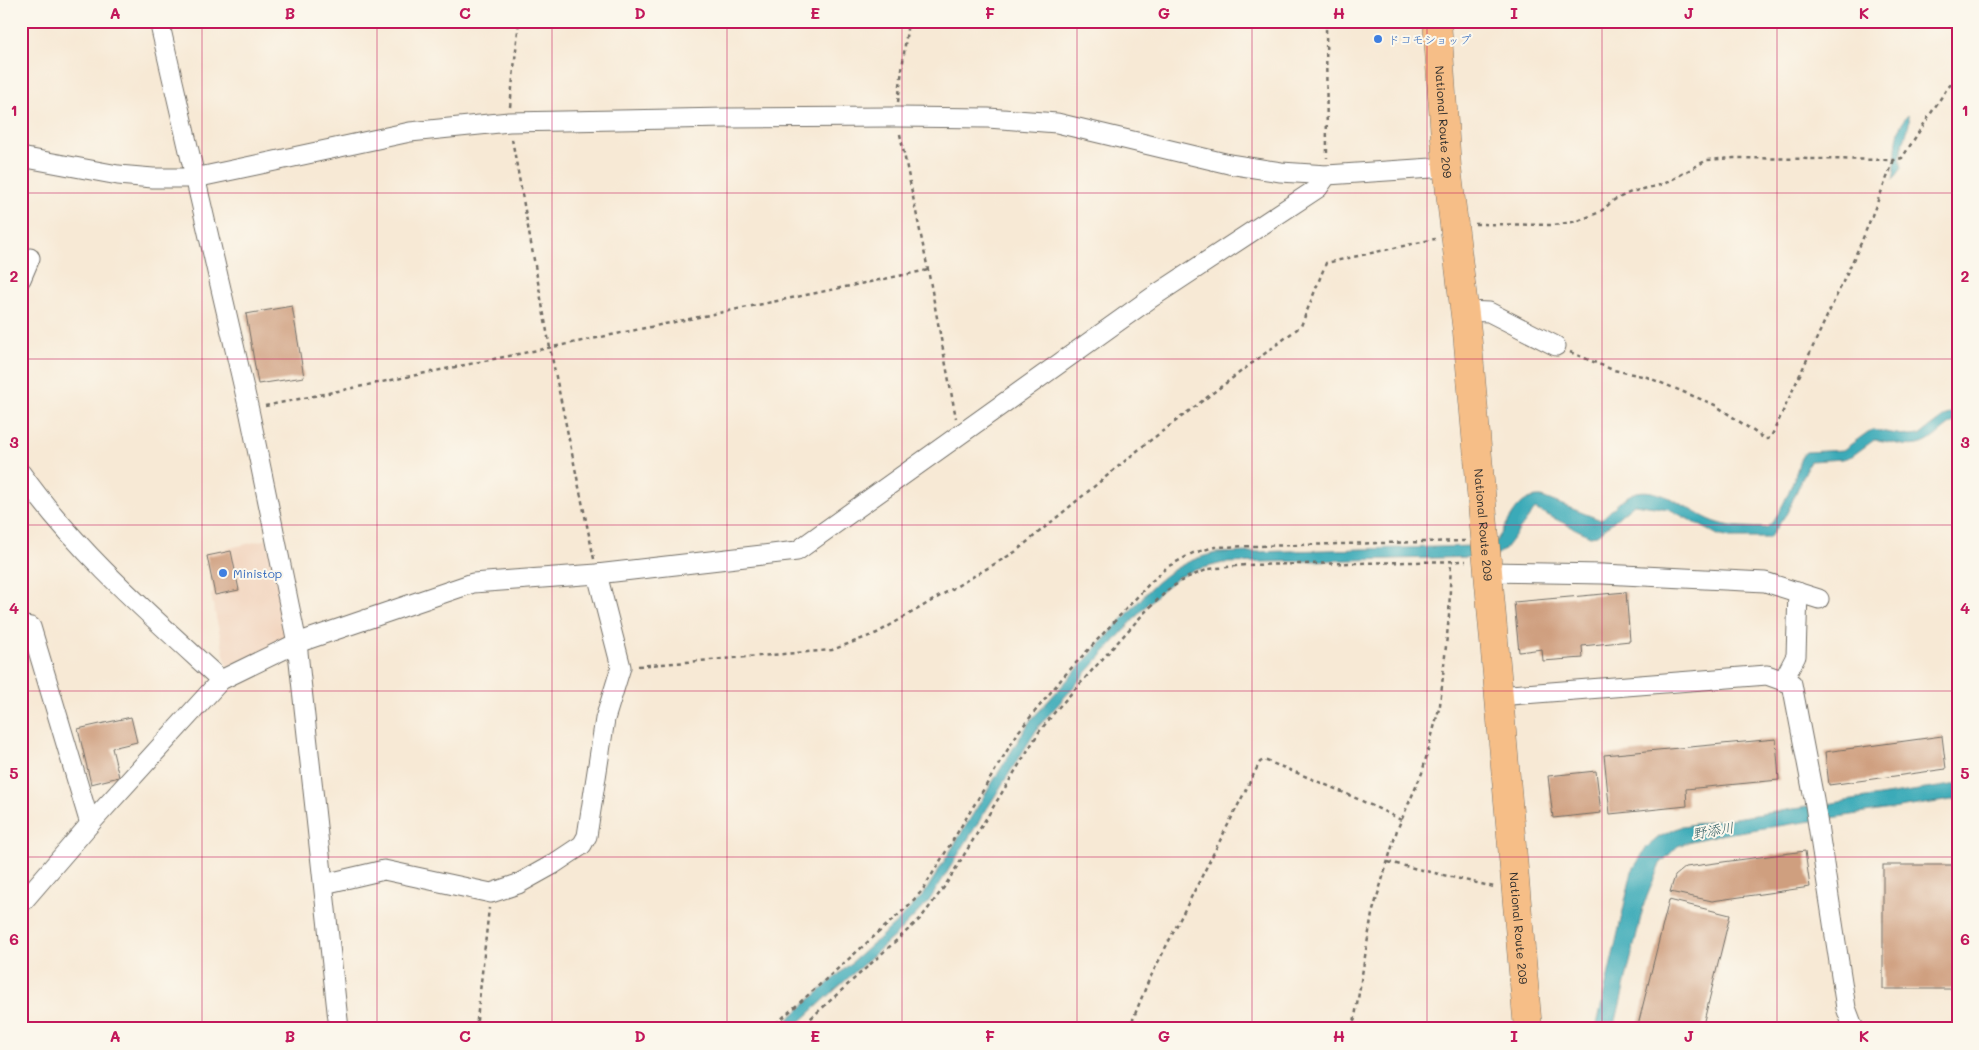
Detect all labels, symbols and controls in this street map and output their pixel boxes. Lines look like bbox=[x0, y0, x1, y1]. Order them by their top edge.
text: A bbox=[109, 2, 121, 23]
text: B bbox=[285, 2, 295, 23]
text: C bbox=[459, 2, 471, 23]
text: D bbox=[634, 2, 646, 23]
text: E bbox=[810, 2, 820, 23]
text: F bbox=[985, 2, 995, 23]
text: G bbox=[1158, 2, 1170, 23]
text: H bbox=[1333, 2, 1345, 23]
text: I bbox=[1510, 2, 1518, 23]
text: J bbox=[1684, 2, 1694, 23]
text: K bbox=[1859, 2, 1869, 23]
place label: ドコモショップ bbox=[1388, 31, 1472, 47]
marker: ドコモショップ bbox=[1372, 33, 1384, 45]
street label: National Route 209 bbox=[1432, 65, 1456, 179]
text: 1 bbox=[10, 99, 18, 120]
text: 1 bbox=[1961, 99, 1969, 120]
text: 2 bbox=[10, 265, 19, 286]
text: 2 bbox=[1961, 265, 1970, 286]
text: 3 bbox=[9, 431, 19, 452]
text: 3 bbox=[1960, 431, 1970, 452]
street label: National Route 209 bbox=[1471, 468, 1497, 581]
place label: Ministop bbox=[233, 565, 282, 581]
marker: Ministop bbox=[217, 567, 229, 579]
text: 4 bbox=[9, 597, 19, 618]
text: 4 bbox=[1960, 597, 1970, 618]
text: 5 bbox=[9, 762, 19, 783]
text: 5 bbox=[1960, 762, 1970, 783]
water label: 野添川 bbox=[1691, 817, 1735, 843]
street label: National Route 209 bbox=[1506, 871, 1532, 985]
text: 6 bbox=[9, 928, 19, 949]
text: 6 bbox=[1960, 928, 1970, 949]
text: A bbox=[109, 1025, 121, 1046]
text: B bbox=[285, 1025, 295, 1046]
text: C bbox=[459, 1025, 471, 1046]
text: D bbox=[634, 1025, 646, 1046]
text: E bbox=[810, 1025, 820, 1046]
text: F bbox=[985, 1025, 995, 1046]
text: G bbox=[1158, 1025, 1170, 1046]
text: H bbox=[1333, 1025, 1345, 1046]
text: I bbox=[1510, 1025, 1518, 1046]
text: J bbox=[1684, 1025, 1694, 1046]
text: K bbox=[1859, 1025, 1869, 1046]

